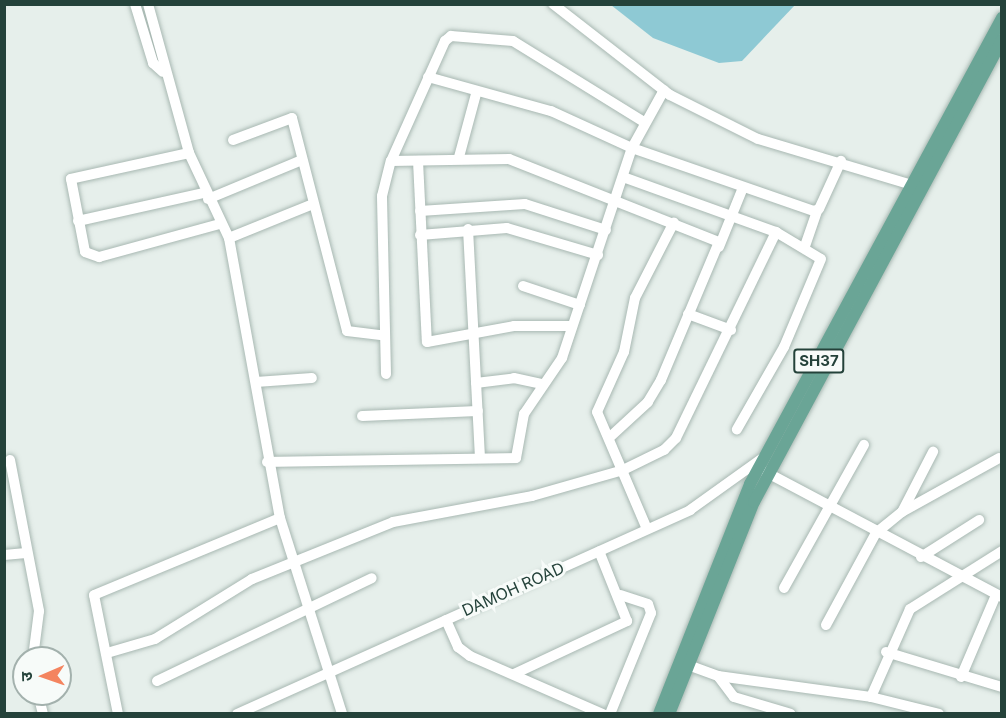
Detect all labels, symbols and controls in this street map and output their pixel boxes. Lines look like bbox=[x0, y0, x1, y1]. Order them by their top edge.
road number: SH37 bbox=[792, 349, 846, 373]
street label: DAMOH ROAD bbox=[459, 558, 567, 620]
north arrow bbox=[12, 646, 72, 706]
text: उ bbox=[16, 672, 36, 682]

